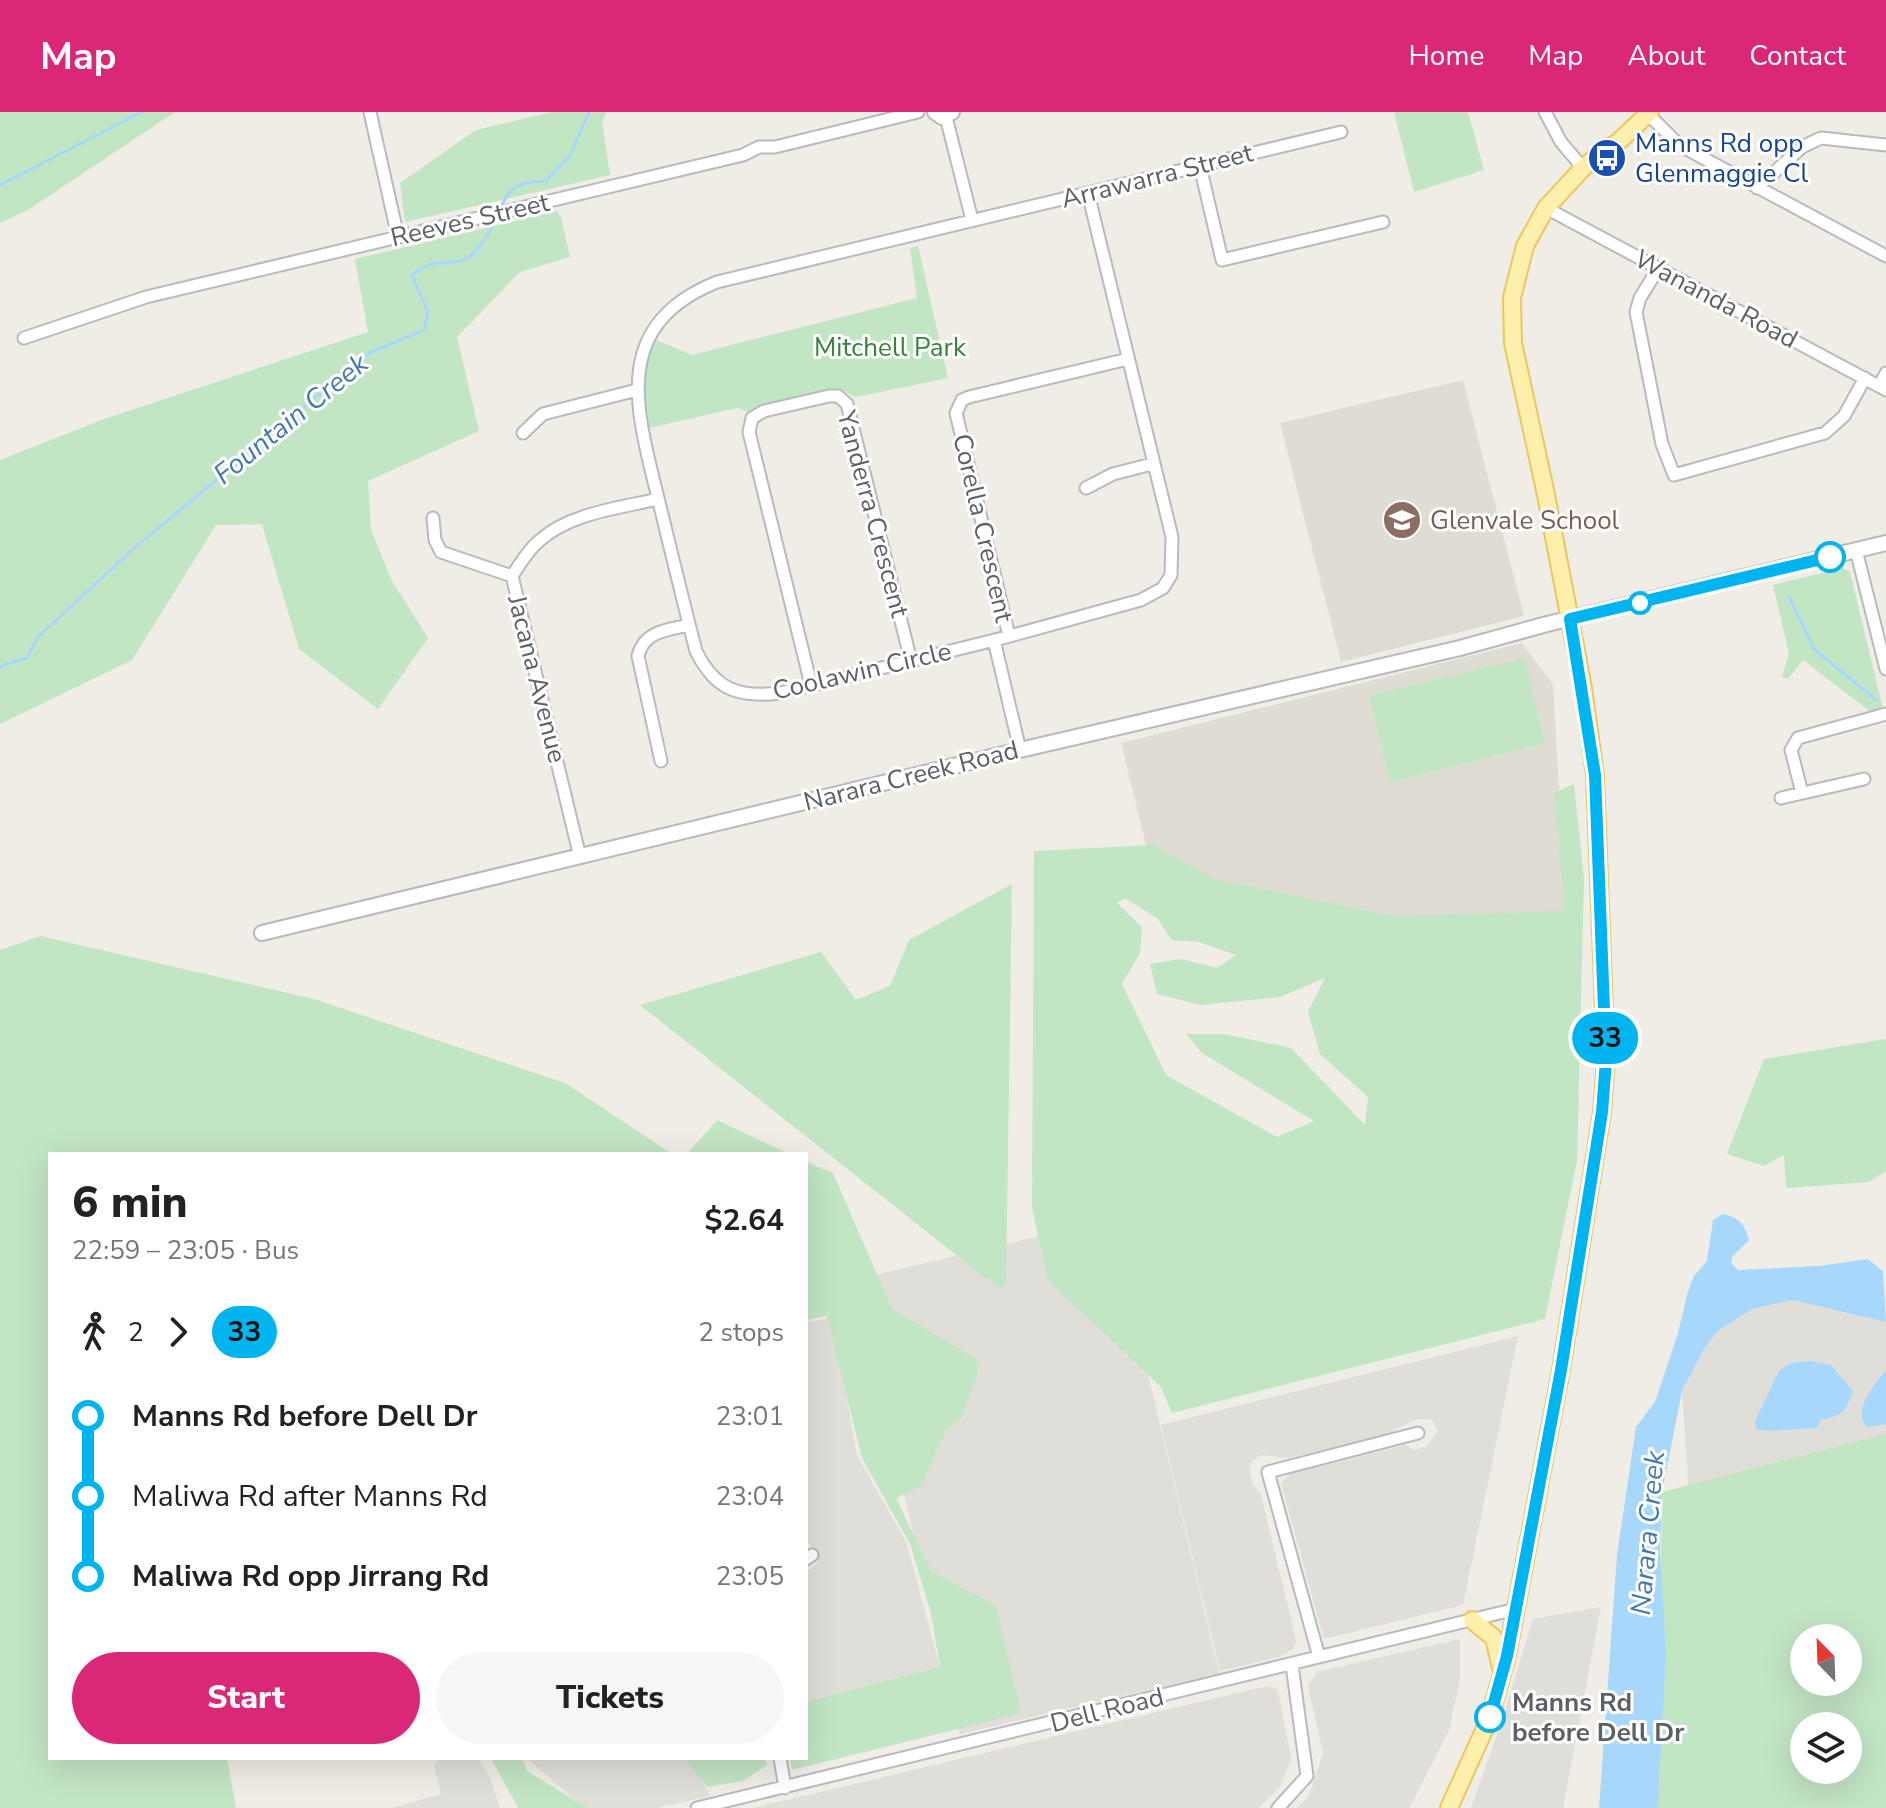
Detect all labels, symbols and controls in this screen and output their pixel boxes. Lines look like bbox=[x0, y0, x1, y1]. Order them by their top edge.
text: Map bbox=[40, 31, 117, 82]
text: Home bbox=[1409, 37, 1484, 75]
text: Map bbox=[1528, 37, 1583, 75]
text: About bbox=[1627, 37, 1705, 75]
text: Contact bbox=[1749, 37, 1846, 75]
place label: Manns Rd opp Glenmaggie Cl bbox=[1635, 126, 1809, 191]
street label: Arrawarra Street bbox=[1057, 135, 1257, 217]
bus stop icon: Manns Rd opp Glenmaggie Cl bbox=[1586, 137, 1628, 179]
street label: Reeves Street bbox=[387, 185, 554, 255]
street label: Wananda Road bbox=[1628, 241, 1804, 357]
park label: Mitchell Park bbox=[814, 330, 967, 365]
water label: Fountain Creek bbox=[206, 344, 377, 493]
street label: Yanderra Crescent bbox=[828, 406, 918, 622]
street label: Corella Crescent bbox=[944, 430, 1022, 627]
school or university icon: Glenvale School bbox=[1381, 499, 1423, 541]
place label: Glenvale School bbox=[1430, 503, 1620, 538]
unlabelled marker bbox=[1815, 542, 1845, 572]
street label: Jacana Avenue bbox=[499, 591, 575, 767]
unlabelled marker bbox=[1629, 592, 1651, 614]
street label: Coolawin Circle bbox=[769, 633, 955, 709]
street label: Narara Creek Road bbox=[800, 732, 1022, 820]
line badge: 33 bbox=[1569, 1012, 1641, 1064]
text: 33 bbox=[1588, 1019, 1622, 1057]
text: 6 min bbox=[72, 1173, 188, 1233]
text: $2.64 bbox=[705, 1200, 784, 1241]
text: 22:59 – 23:05 · Bus bbox=[72, 1233, 299, 1268]
icon: walk bbox=[72, 1310, 116, 1354]
icon: forward bbox=[156, 1310, 200, 1354]
text: 33 bbox=[228, 1313, 261, 1351]
text: 2 bbox=[128, 1315, 144, 1350]
text: 2 stops bbox=[698, 1315, 784, 1350]
text: Manns Rd before Dell Dr bbox=[132, 1396, 477, 1437]
text: 23:01 bbox=[716, 1399, 784, 1434]
water label: Narara Creek bbox=[1622, 1448, 1674, 1617]
text: Maliwa Rd after Manns Rd bbox=[132, 1476, 488, 1517]
text: 23:04 bbox=[716, 1479, 784, 1514]
text: Maliwa Rd opp Jirrang Rd bbox=[132, 1556, 489, 1597]
text: 23:05 bbox=[716, 1559, 784, 1594]
north arrow bbox=[1790, 1624, 1862, 1696]
map controls bbox=[1790, 1624, 1862, 1784]
button: Start bbox=[72, 1652, 420, 1744]
button: Tickets bbox=[436, 1652, 784, 1744]
street label: Dell Road bbox=[1047, 1679, 1167, 1741]
place label: Manns Rd before Dell Dr bbox=[1512, 1685, 1685, 1750]
marker: Manns Rd before Dell Dr bbox=[1475, 1702, 1505, 1732]
button: layers bbox=[1790, 1712, 1862, 1784]

